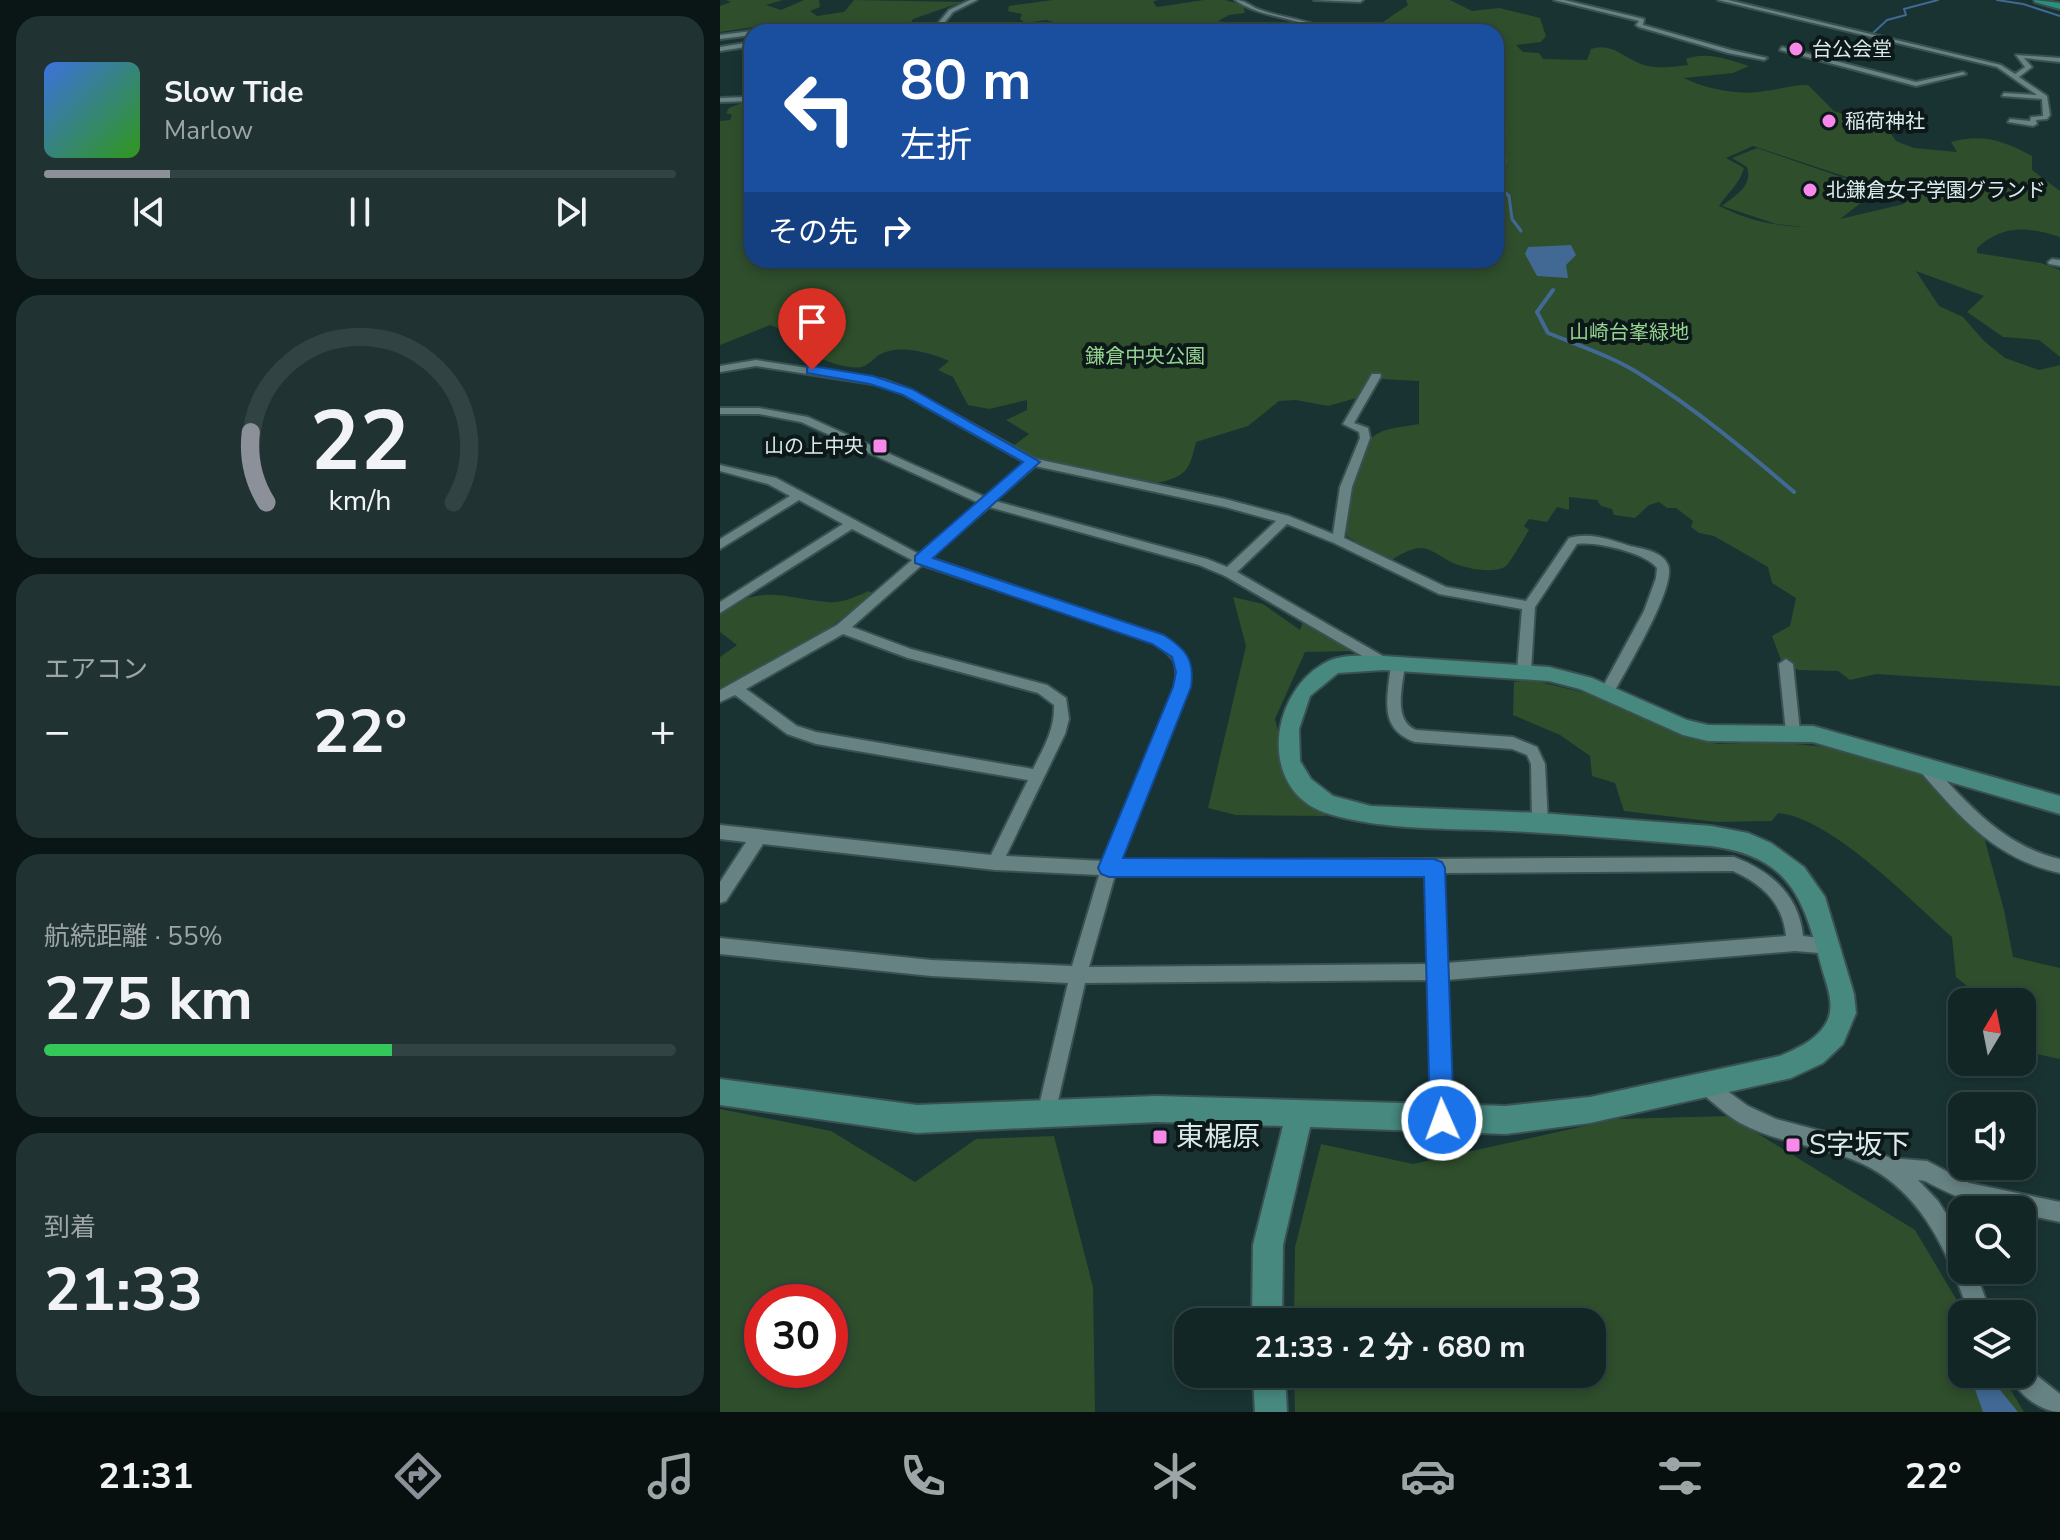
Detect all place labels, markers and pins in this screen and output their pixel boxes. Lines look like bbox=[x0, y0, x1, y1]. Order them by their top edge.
place label: 台公会堂 bbox=[1812, 36, 1892, 63]
marker: 台公会堂 bbox=[1787, 40, 1805, 58]
place label: 稲荷神社 bbox=[1845, 108, 1925, 135]
marker: 稲荷神社 bbox=[1820, 112, 1838, 130]
place label: 北鎌倉女子学園グランド bbox=[1826, 177, 2046, 204]
marker: 北鎌倉女子学園グランド bbox=[1801, 181, 1819, 199]
pin bbox=[778, 288, 846, 370]
place label: 山の上中央 bbox=[764, 433, 864, 460]
marker: 山の上中央 bbox=[871, 437, 889, 455]
place label: 東梶原 bbox=[1176, 1118, 1260, 1156]
place label: S字坂下 bbox=[1809, 1126, 1910, 1164]
marker: 東梶原 bbox=[1151, 1128, 1169, 1146]
marker: S字坂下 bbox=[1784, 1136, 1802, 1154]

